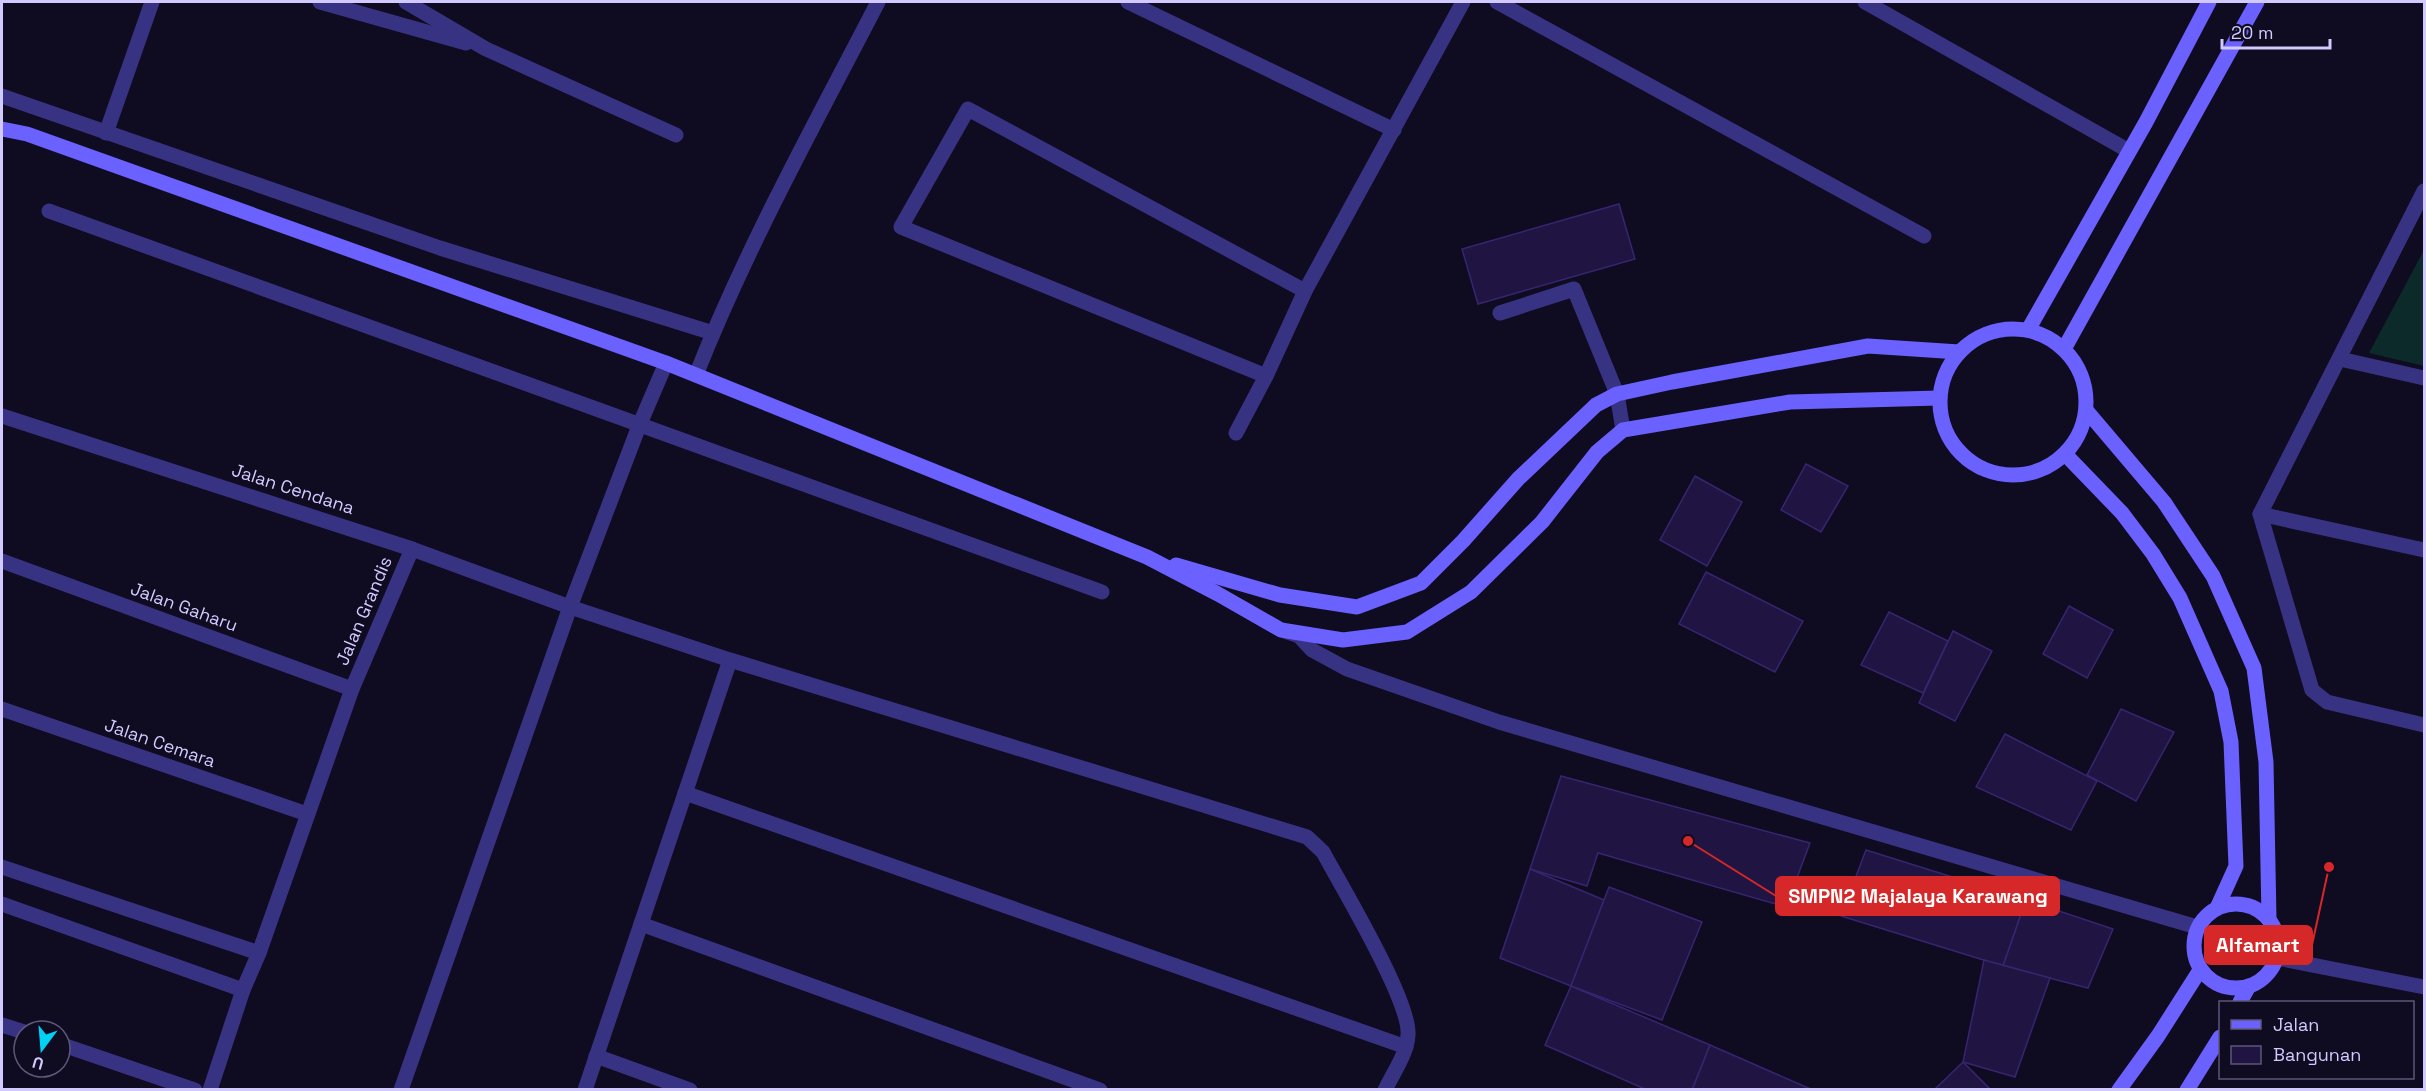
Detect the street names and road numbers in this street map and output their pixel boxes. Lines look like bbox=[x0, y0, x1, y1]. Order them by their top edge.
street label: Jalan Cendana bbox=[229, 458, 357, 519]
street label: Jalan Grandis bbox=[330, 553, 397, 669]
street label: Jalan Gaharu bbox=[127, 576, 241, 637]
street label: Jalan Cemara bbox=[102, 713, 219, 772]

